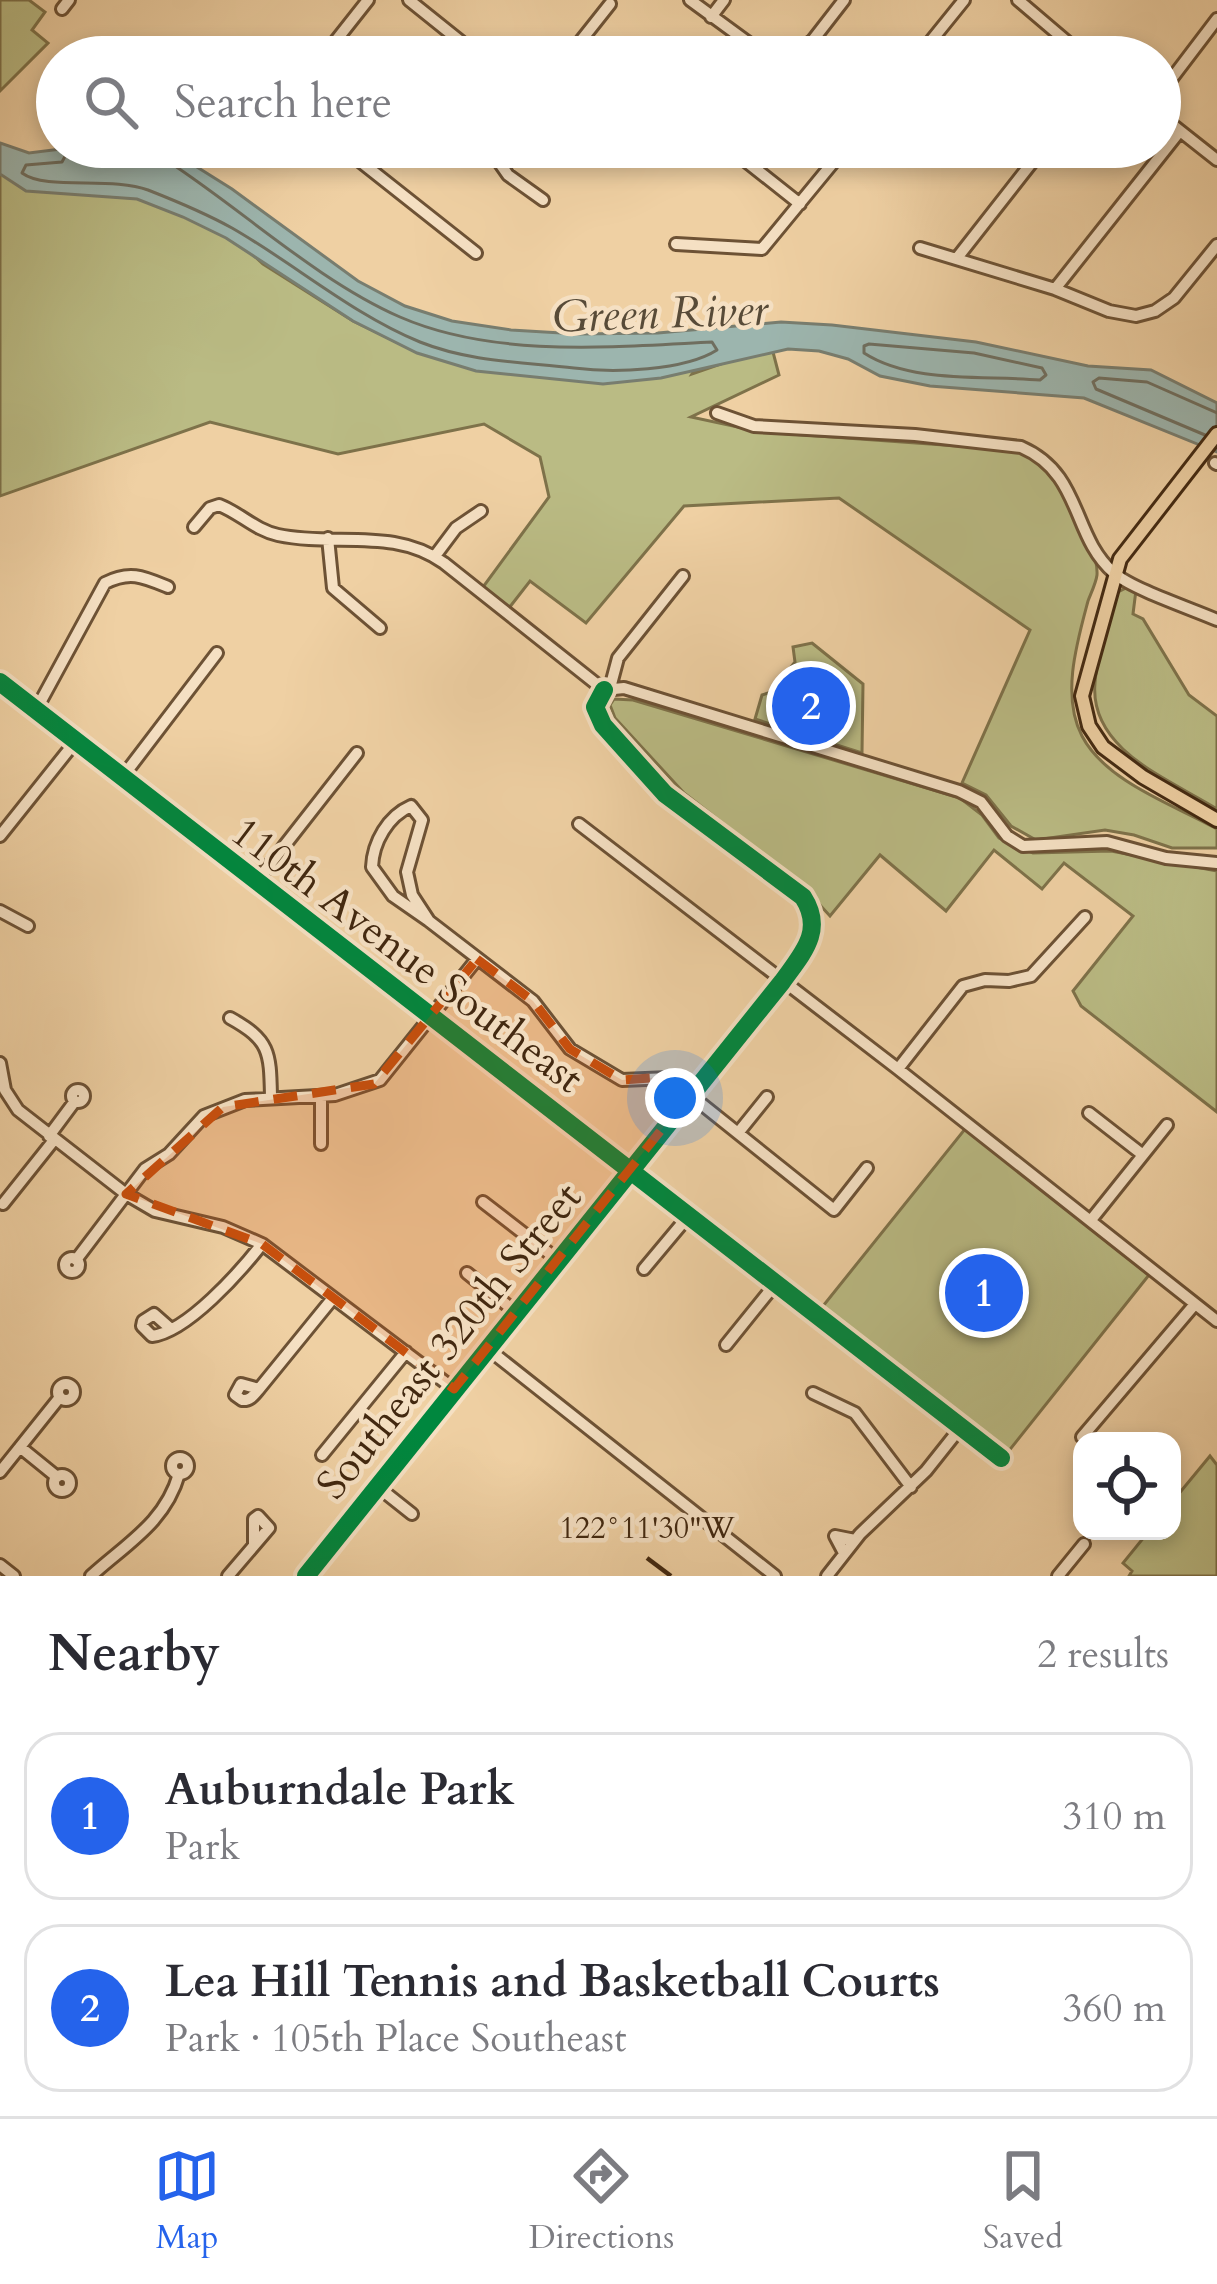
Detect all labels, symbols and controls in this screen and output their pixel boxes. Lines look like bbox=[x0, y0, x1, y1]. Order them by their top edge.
search box bbox=[36, 36, 1181, 168]
icon: search bbox=[78, 69, 144, 135]
text: Search here bbox=[174, 72, 392, 133]
water label: Green River bbox=[551, 279, 770, 348]
pin: 2 bbox=[772, 661, 850, 751]
street label: 110th Avenue Southeast bbox=[219, 804, 595, 1107]
your location bbox=[645, 1068, 705, 1128]
street label: Southeast 320th Street bbox=[304, 1171, 595, 1511]
pin: 1 bbox=[945, 1248, 1023, 1338]
map controls bbox=[1073, 1432, 1181, 1540]
button: locate bbox=[1073, 1432, 1181, 1540]
text: 122°11'30"W bbox=[559, 1508, 735, 1549]
text: Nearby bbox=[48, 1619, 220, 1689]
text: 2 results bbox=[1037, 1628, 1169, 1681]
text: Auburndale Park bbox=[165, 1759, 515, 1820]
text: 1 bbox=[80, 1790, 100, 1843]
text: 310 m bbox=[1063, 1790, 1166, 1843]
text: Park bbox=[165, 1820, 240, 1873]
text: Lea Hill Tennis and Basketball Courts bbox=[165, 1951, 940, 2012]
text: 2 bbox=[80, 1982, 100, 2035]
text: 360 m bbox=[1063, 1982, 1166, 2035]
text: Park · 105th Place Southeast bbox=[165, 2012, 626, 2065]
tab: Map bbox=[154, 2143, 220, 2260]
tab: Directions bbox=[529, 2143, 674, 2260]
tab: Saved bbox=[983, 2143, 1063, 2260]

